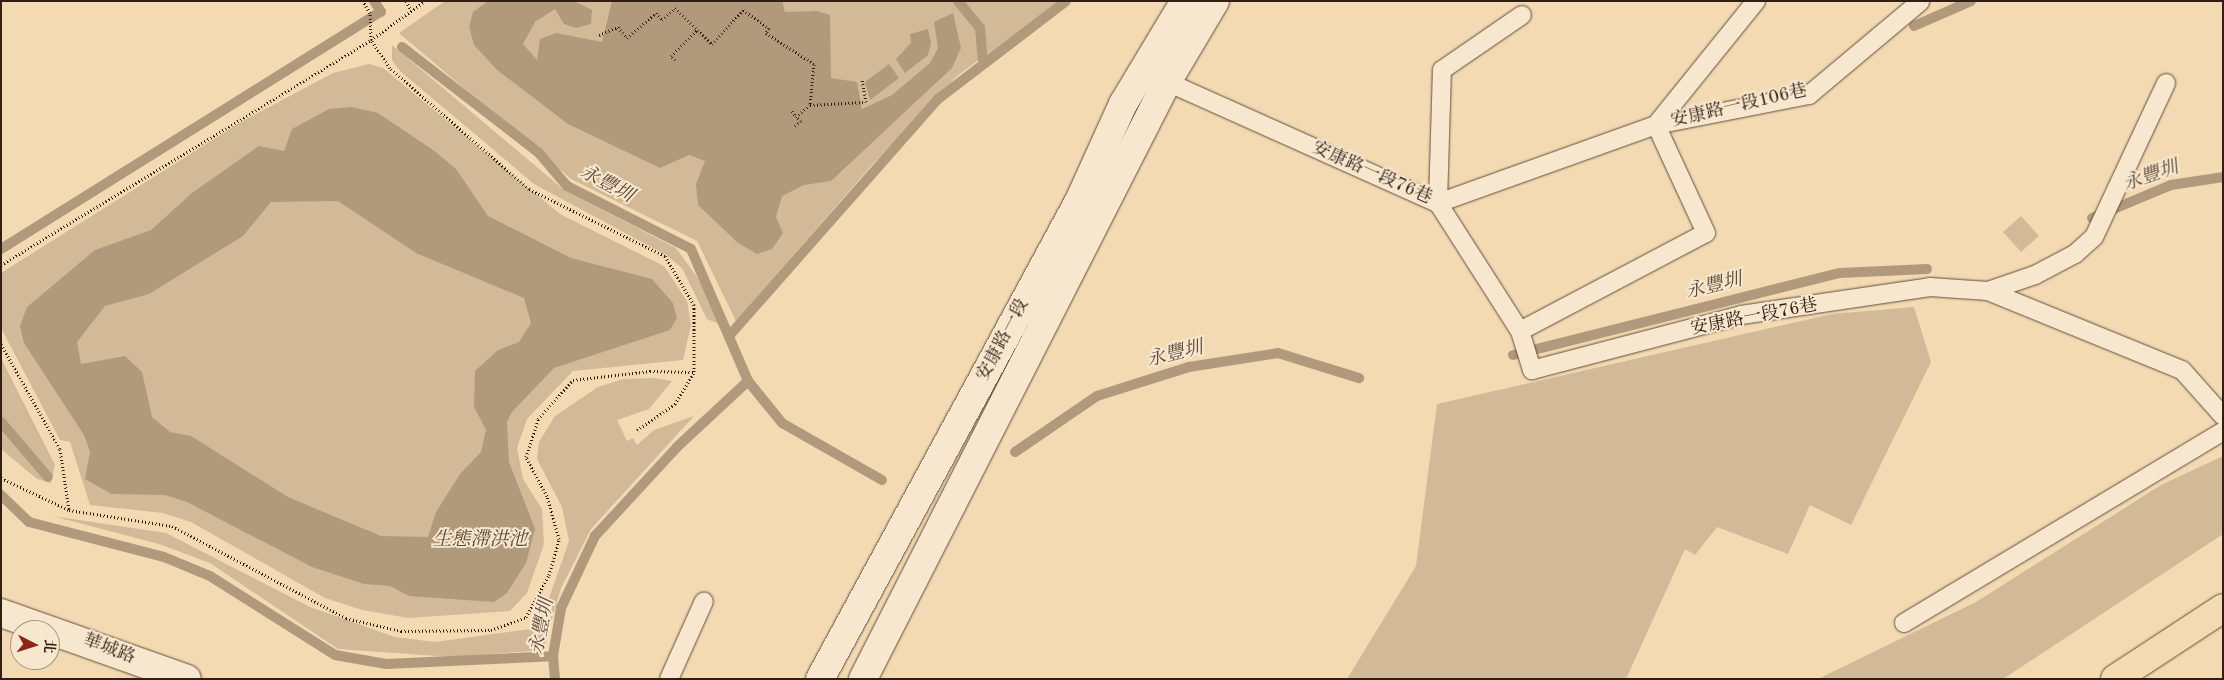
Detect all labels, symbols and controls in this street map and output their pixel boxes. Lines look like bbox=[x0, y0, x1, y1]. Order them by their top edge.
street label: 安康路一段106巷 bbox=[1669, 80, 1809, 132]
street label: 安康路一段76巷 bbox=[1309, 137, 1435, 209]
water label: 永豐圳 bbox=[2120, 157, 2182, 197]
water label: 永豐圳 bbox=[575, 162, 637, 208]
water label: 永豐圳 bbox=[1684, 269, 1744, 305]
street label: 安康路一段76巷 bbox=[1689, 294, 1819, 340]
street label: 安康路一段 bbox=[972, 295, 1034, 385]
water label: 永豐圳 bbox=[1145, 337, 1205, 373]
water label: 生態滯洪池 bbox=[433, 530, 527, 552]
water label: 永豐圳 bbox=[526, 597, 560, 657]
north arrow bbox=[10, 620, 60, 670]
street label: 華城路 bbox=[80, 629, 138, 669]
text: 北 bbox=[41, 639, 57, 654]

